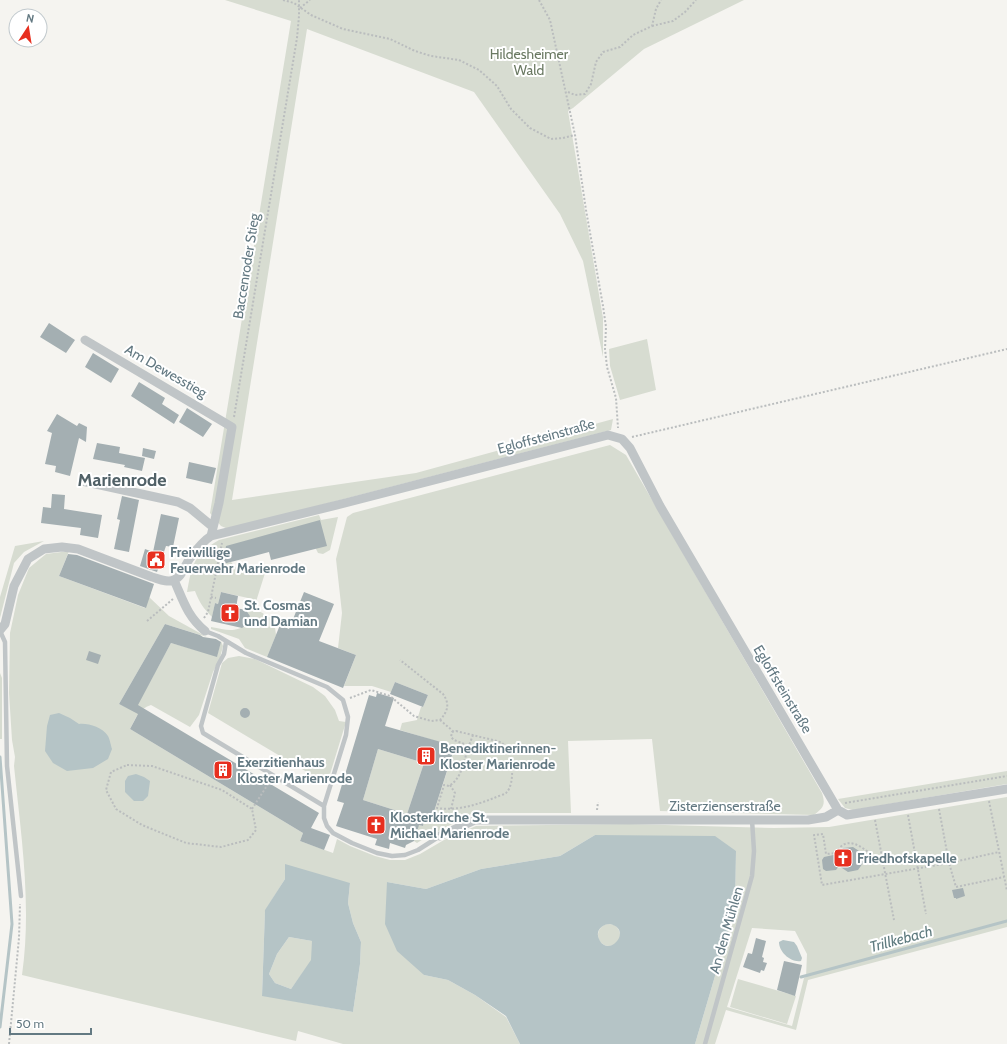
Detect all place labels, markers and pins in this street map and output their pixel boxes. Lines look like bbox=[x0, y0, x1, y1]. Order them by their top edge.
place label: Freiwillige Feuerwehr Marienrode bbox=[170, 543, 306, 577]
public building icon: Freiwillige Feuerwehr Marienrode bbox=[145, 549, 167, 571]
place label: St. Cosmas und Damian bbox=[244, 596, 318, 630]
church icon: St. Cosmas und Damian bbox=[219, 602, 241, 624]
place label: Benediktinerinnen- Kloster Marienrode bbox=[440, 739, 557, 773]
building icon: Benediktinerinnen- Kloster Marienrode bbox=[415, 745, 437, 767]
place label: Exerzitienhaus Kloster Marienrode bbox=[237, 753, 352, 787]
building icon: Exerzitienhaus Kloster Marienrode bbox=[212, 759, 234, 781]
place label: Klosterkirche St. Michael Marienrode bbox=[390, 808, 509, 842]
church icon: Klosterkirche St. Michael Marienrode bbox=[365, 814, 387, 836]
church icon: Friedhofskapelle bbox=[832, 847, 854, 869]
place label: Friedhofskapelle bbox=[857, 849, 957, 867]

